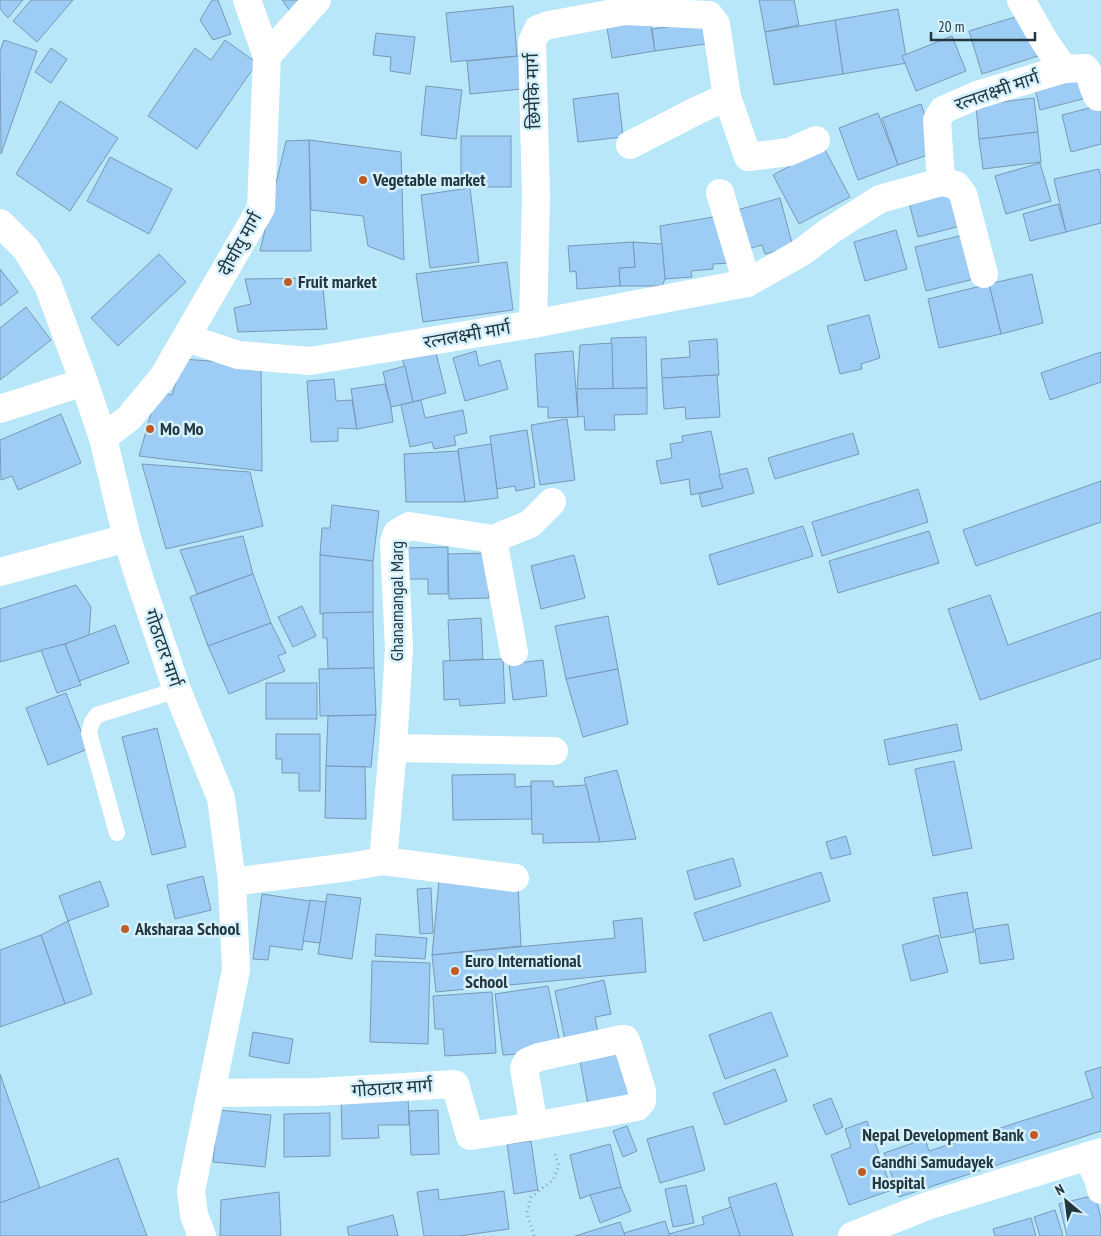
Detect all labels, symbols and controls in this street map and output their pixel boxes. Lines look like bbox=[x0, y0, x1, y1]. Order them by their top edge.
scale bar bbox=[931, 10, 1035, 42]
text: 20 m bbox=[938, 17, 964, 36]
street label: छिमेकि मार्ग bbox=[520, 52, 545, 129]
street label: रत्नलक्ष्मी मार्ग bbox=[952, 65, 1043, 116]
place label: Vegetable market bbox=[372, 168, 486, 191]
marker: Vegetable market bbox=[357, 174, 369, 186]
street label: दीर्घायु मार्ग bbox=[213, 207, 268, 280]
place label: Fruit market bbox=[298, 270, 377, 293]
marker: Fruit market bbox=[282, 276, 294, 288]
street label: रत्नलक्ष्मी मार्ग bbox=[422, 315, 513, 353]
place label: Mo Mo bbox=[160, 417, 204, 440]
marker: Mo Mo bbox=[144, 423, 156, 435]
street label: Ghanamangal Marg bbox=[385, 541, 408, 661]
street label: गोठाटार मार्ग bbox=[140, 606, 188, 691]
place label: Aksharaa School bbox=[134, 917, 240, 940]
marker: Aksharaa School bbox=[119, 923, 131, 935]
place label: Euro International School bbox=[465, 949, 582, 993]
marker: Euro International School bbox=[449, 965, 461, 977]
street label: गोठाटार मार्ग bbox=[351, 1073, 434, 1102]
place label: Nepal Development Bank bbox=[862, 1123, 1025, 1146]
marker: Nepal Development Bank bbox=[1028, 1129, 1040, 1141]
place label: Gandhi Samudayek Hospital bbox=[872, 1150, 994, 1194]
marker: Gandhi Samudayek Hospital bbox=[856, 1166, 868, 1178]
north arrow bbox=[1041, 1176, 1091, 1226]
text: N bbox=[1052, 1180, 1067, 1199]

